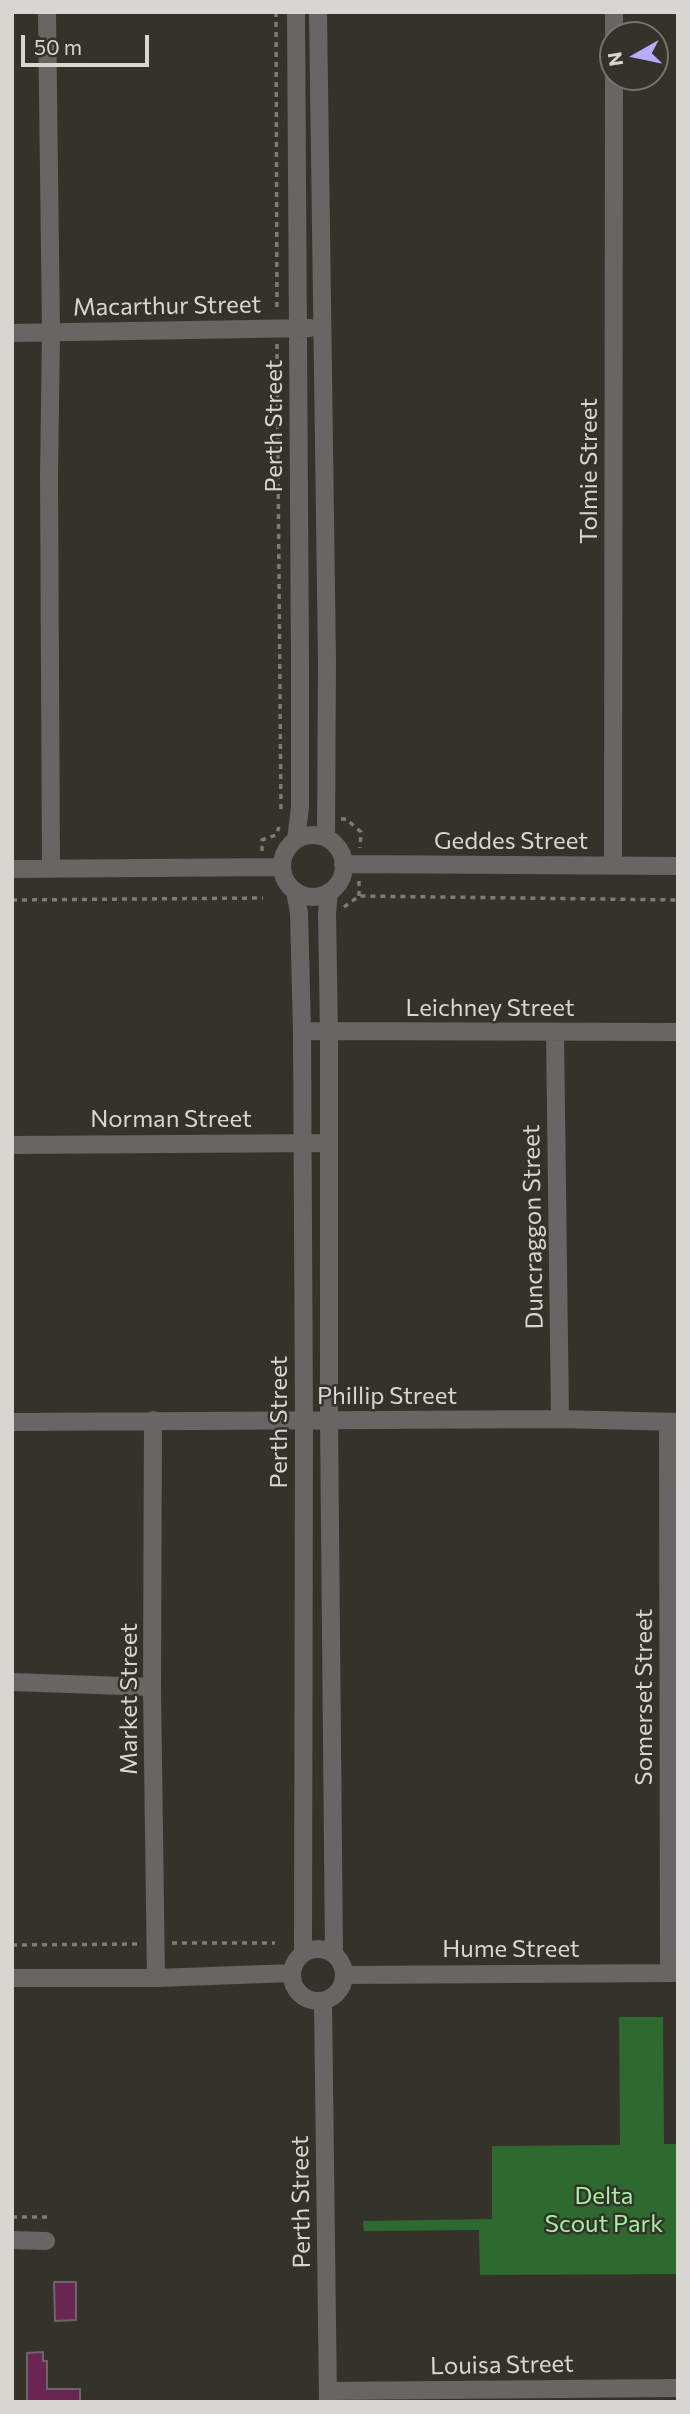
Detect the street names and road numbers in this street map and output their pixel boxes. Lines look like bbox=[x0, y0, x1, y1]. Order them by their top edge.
street label: Macarthur Street bbox=[73, 290, 261, 322]
street label: Perth Street bbox=[260, 360, 288, 492]
street label: Tolmie Street bbox=[575, 398, 603, 544]
street label: Geddes Street bbox=[434, 827, 588, 855]
street label: Leichney Street bbox=[405, 994, 575, 1022]
street label: Norman Street bbox=[90, 1105, 252, 1133]
street label: Duncraggon Street bbox=[517, 1124, 549, 1330]
street label: Perth Street bbox=[265, 1356, 293, 1488]
street label: Phillip Street bbox=[317, 1382, 457, 1410]
street label: Somerset Street bbox=[630, 1609, 658, 1785]
street label: Market Street bbox=[115, 1623, 143, 1775]
street label: Hume Street bbox=[442, 1935, 580, 1963]
street label: Perth Street bbox=[285, 2135, 317, 2269]
street label: Louisa Street bbox=[430, 2349, 574, 2381]

